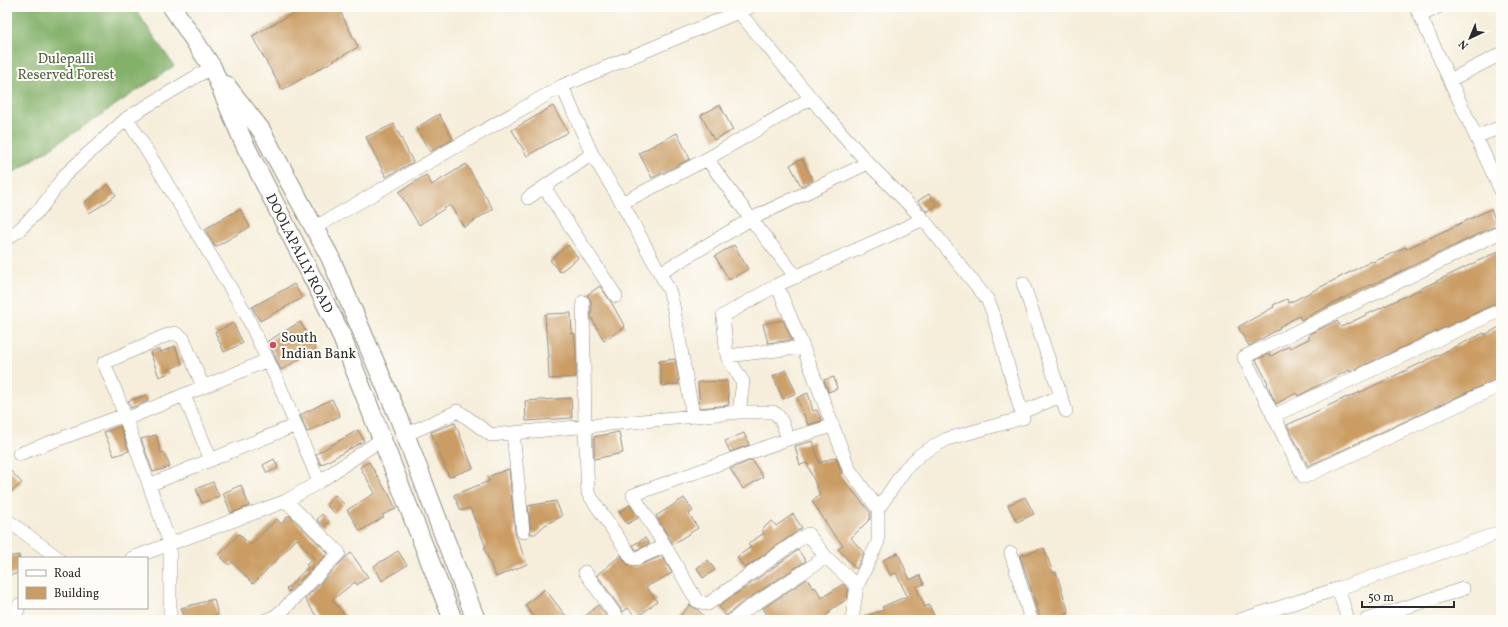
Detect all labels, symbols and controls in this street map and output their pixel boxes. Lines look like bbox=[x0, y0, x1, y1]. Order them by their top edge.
north arrow bbox=[1450, 18, 1490, 58]
text: N bbox=[1456, 36, 1472, 52]
park label: Dulepalli Reserved Forest bbox=[17, 50, 115, 85]
street label: DOOLAPALLY ROAD bbox=[260, 191, 337, 317]
place label: South Indian Bank bbox=[281, 329, 357, 364]
marker: South Indian Bank bbox=[268, 340, 278, 350]
legend bbox=[18, 557, 148, 609]
text: Road bbox=[54, 566, 81, 582]
scale bar bbox=[1362, 583, 1454, 609]
text: Building bbox=[54, 586, 99, 602]
text: 50 m bbox=[1368, 590, 1394, 606]

